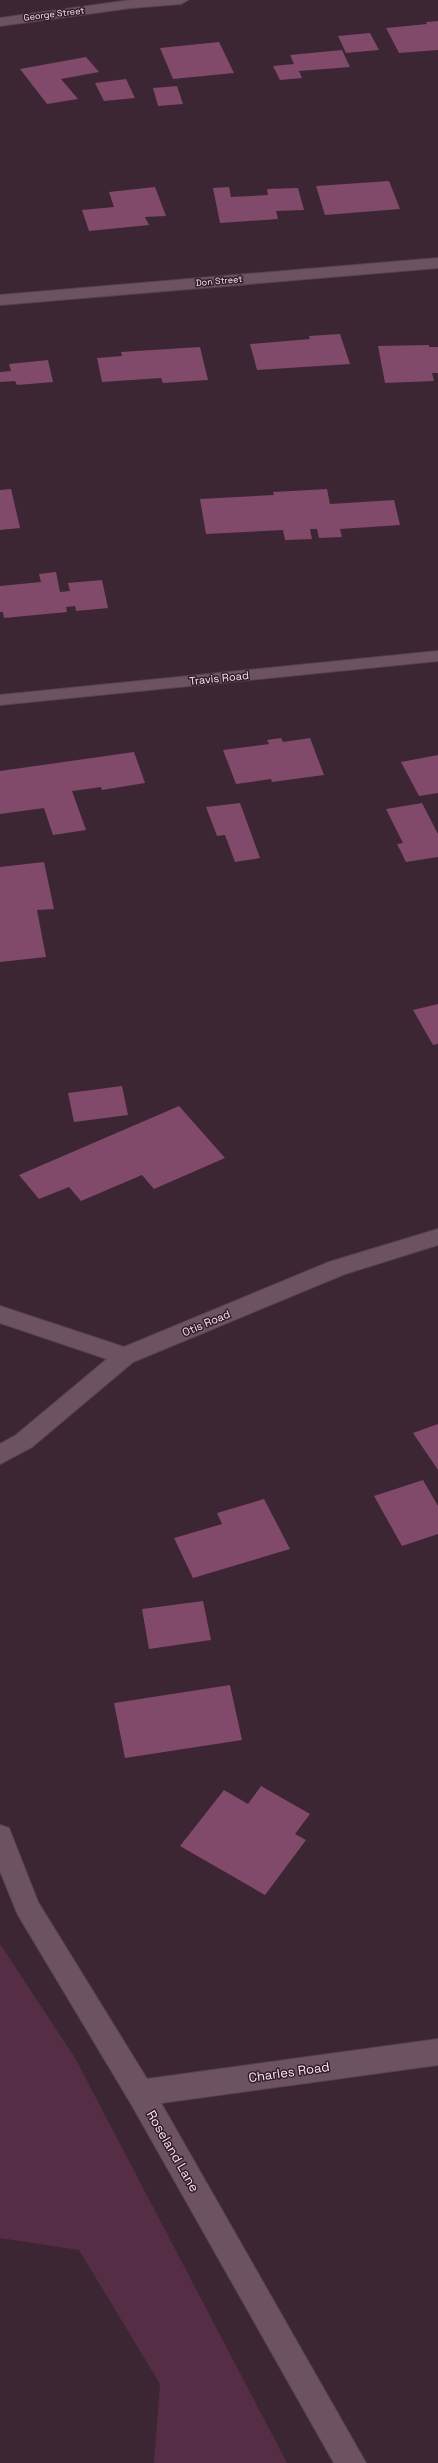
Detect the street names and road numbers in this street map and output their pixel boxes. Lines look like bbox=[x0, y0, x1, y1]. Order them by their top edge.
street label: George Street bbox=[23, 4, 85, 24]
street label: Don Street bbox=[195, 273, 243, 289]
street label: Travis Road bbox=[188, 668, 250, 688]
street label: Otis Road bbox=[180, 1307, 232, 1339]
street label: Charles Road bbox=[247, 2058, 331, 2086]
street label: Roseland Lane bbox=[143, 2107, 203, 2195]

